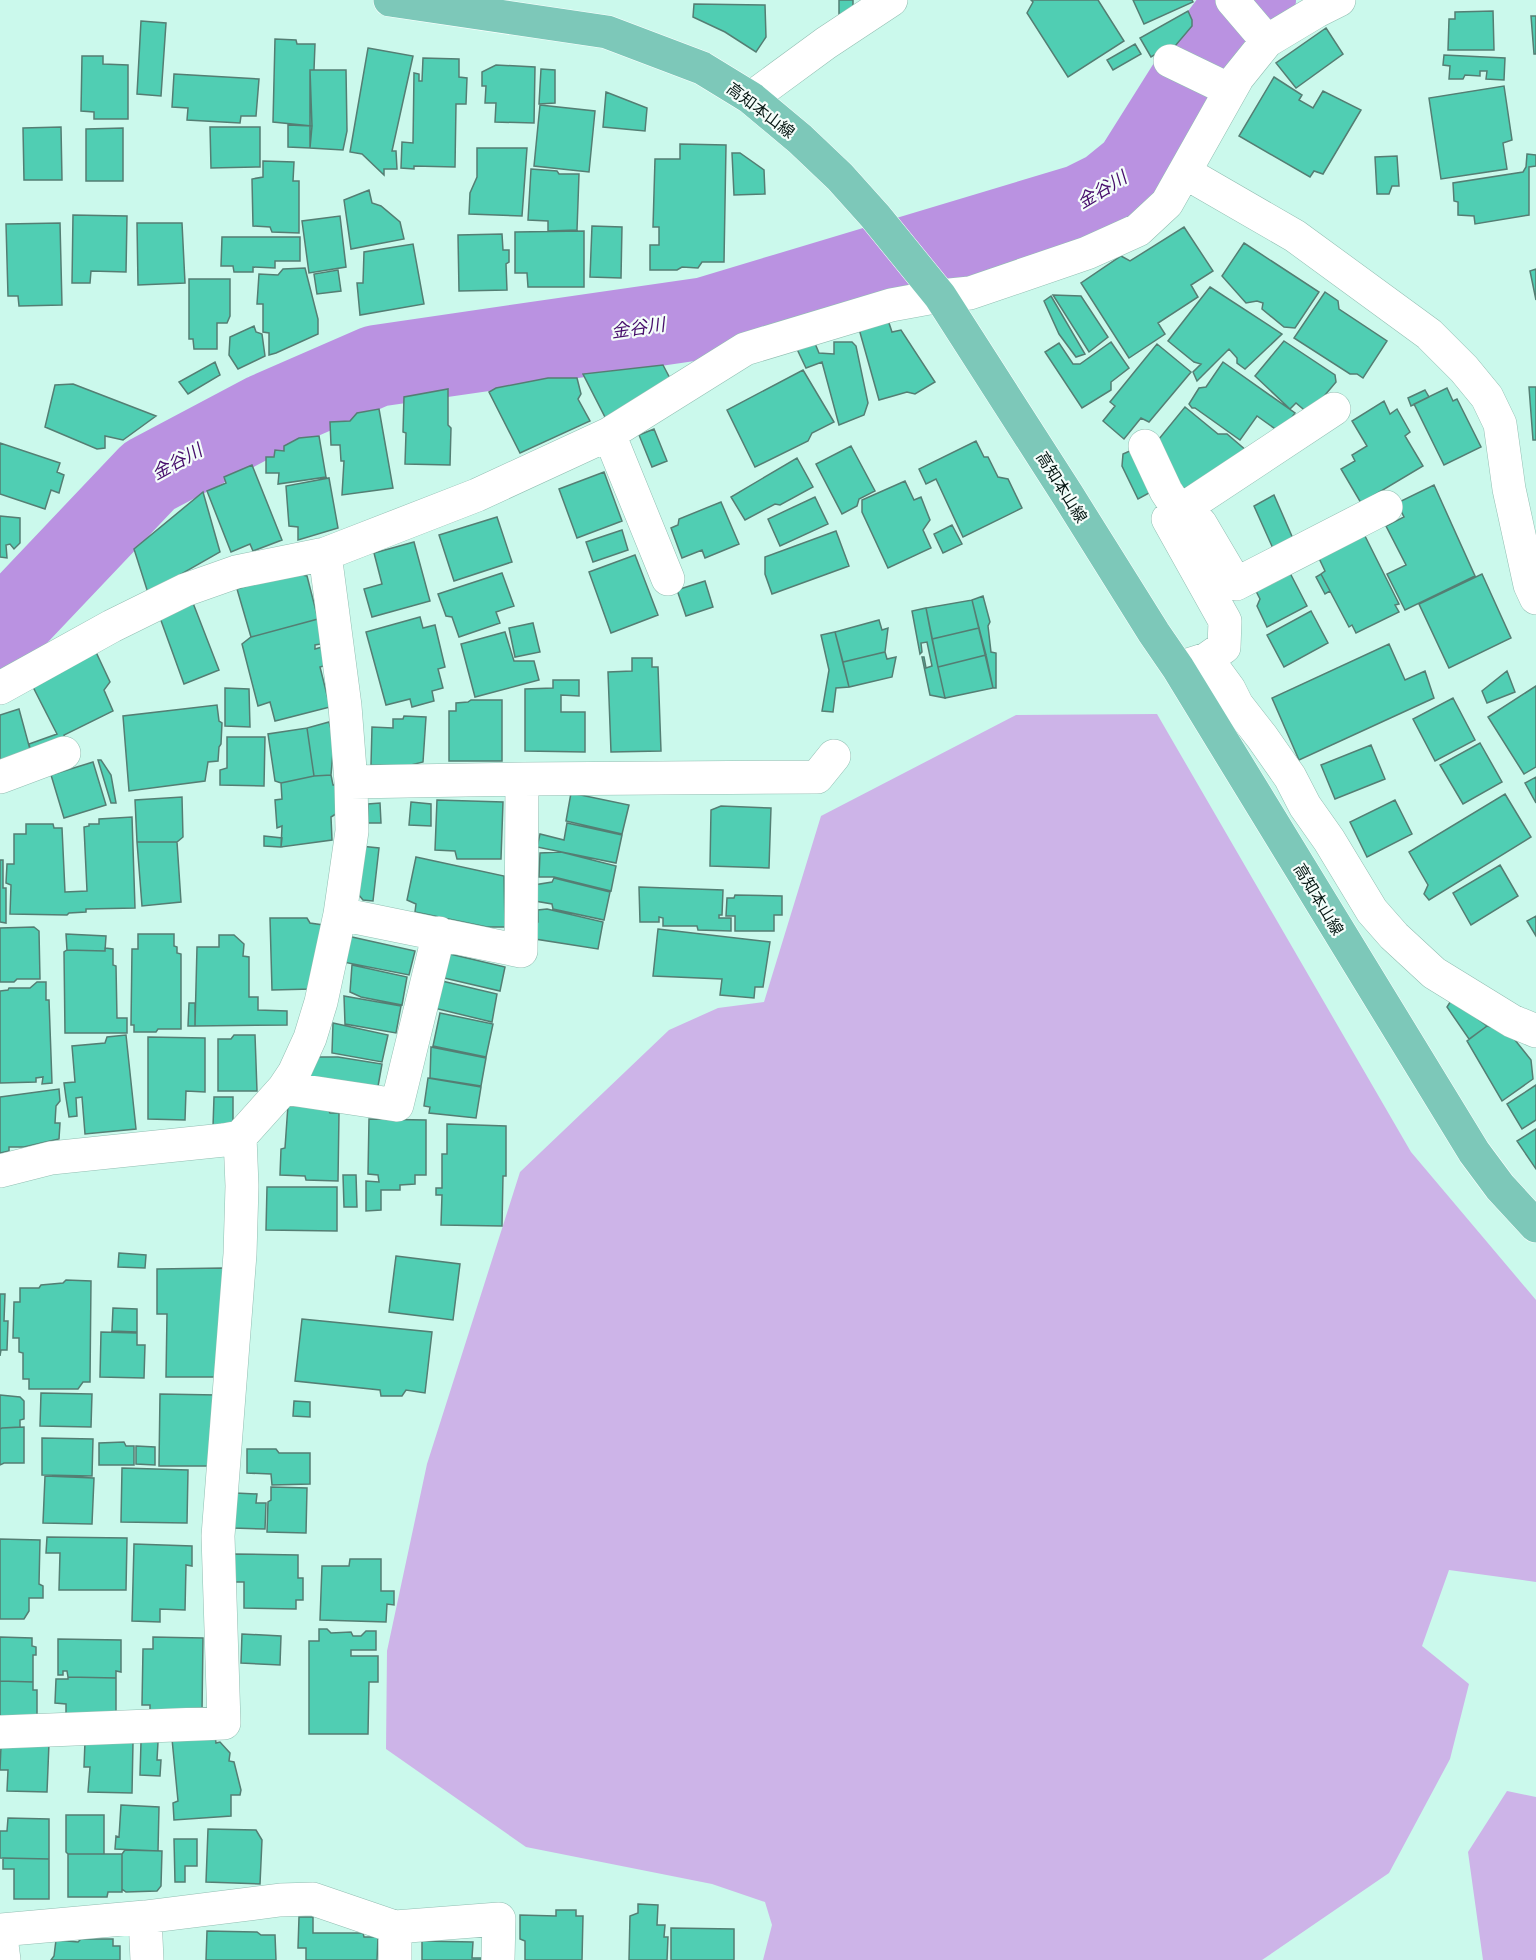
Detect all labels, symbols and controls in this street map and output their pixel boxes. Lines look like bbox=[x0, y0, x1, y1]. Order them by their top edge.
street label: 高知本山線 bbox=[722, 77, 800, 143]
water label: 金谷川 bbox=[1072, 164, 1133, 213]
water label: 金谷川 bbox=[609, 311, 668, 343]
water label: 金谷川 bbox=[147, 437, 208, 485]
street label: 高知本山線 bbox=[1031, 447, 1093, 527]
street label: 高知本山線 bbox=[1289, 859, 1349, 939]

